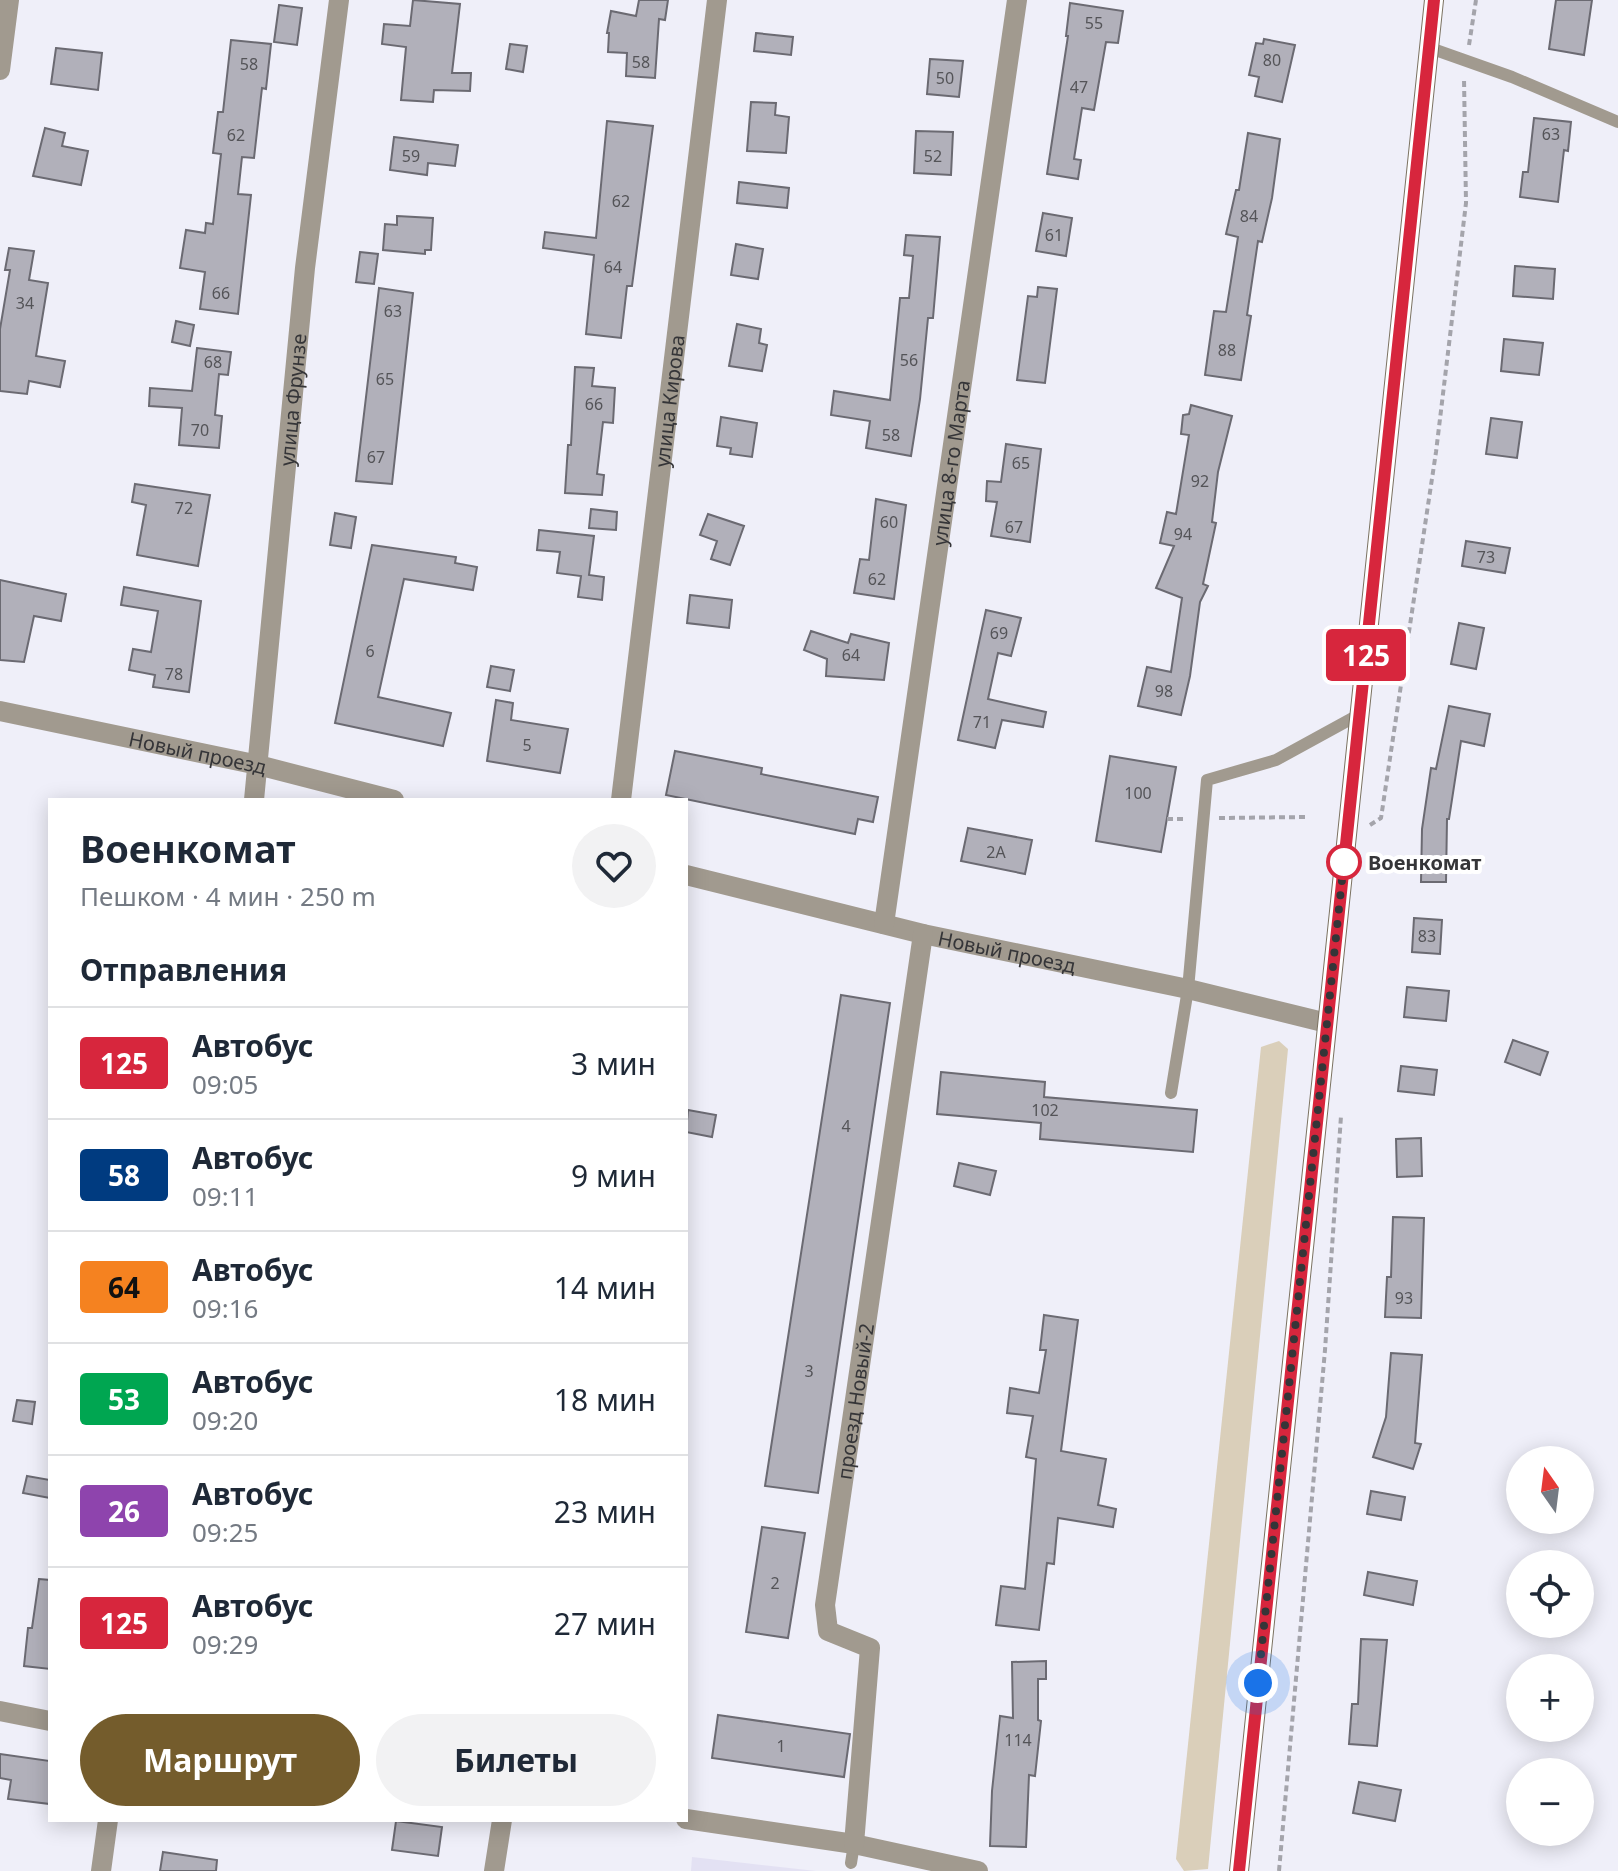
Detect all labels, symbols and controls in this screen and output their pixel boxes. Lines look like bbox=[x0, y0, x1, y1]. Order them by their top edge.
house number: 55 bbox=[1085, 12, 1103, 34]
house number: 80 bbox=[1263, 49, 1281, 71]
house number: 58 bbox=[632, 51, 650, 73]
house number: 58 bbox=[240, 53, 258, 75]
house number: 50 bbox=[936, 67, 954, 89]
house number: 47 bbox=[1070, 76, 1088, 98]
house number: 63 bbox=[1542, 123, 1560, 145]
house number: 62 bbox=[227, 124, 245, 146]
house number: 59 bbox=[402, 145, 420, 167]
house number: 52 bbox=[924, 145, 942, 167]
house number: 62 bbox=[612, 190, 630, 212]
house number: 84 bbox=[1240, 205, 1258, 227]
house number: 61 bbox=[1045, 224, 1063, 246]
house number: 64 bbox=[604, 256, 622, 278]
house number: 66 bbox=[212, 282, 230, 304]
house number: 34 bbox=[16, 292, 34, 314]
house number: 63 bbox=[384, 300, 402, 322]
street label: улица Фрунзе bbox=[273, 332, 312, 467]
street label: улица Кирова bbox=[648, 333, 690, 469]
house number: 88 bbox=[1218, 339, 1236, 361]
house number: 56 bbox=[900, 349, 918, 371]
house number: 68 bbox=[204, 351, 222, 373]
house number: 65 bbox=[376, 368, 394, 390]
street label: улица 8-го Марта bbox=[925, 378, 976, 547]
house number: 66 bbox=[585, 393, 603, 415]
house number: 70 bbox=[191, 419, 209, 441]
house number: 58 bbox=[882, 424, 900, 446]
house number: 67 bbox=[367, 446, 385, 468]
house number: 65 bbox=[1012, 452, 1030, 474]
house number: 92 bbox=[1191, 470, 1209, 492]
house number: 72 bbox=[175, 497, 193, 519]
house number: 60 bbox=[880, 511, 898, 533]
house number: 67 bbox=[1005, 516, 1023, 538]
house number: 94 bbox=[1174, 523, 1192, 545]
house number: 73 bbox=[1477, 546, 1495, 568]
house number: 62 bbox=[868, 568, 886, 590]
house number: 69 bbox=[990, 622, 1008, 644]
line badge: 125 bbox=[1320, 629, 1412, 681]
text: 125 bbox=[1342, 636, 1390, 674]
house number: 6 bbox=[365, 640, 375, 662]
house number: 64 bbox=[842, 644, 860, 666]
house number: 78 bbox=[165, 663, 183, 685]
house number: 98 bbox=[1155, 680, 1173, 702]
house number: 71 bbox=[973, 711, 991, 733]
street label: Новый проезд bbox=[126, 725, 270, 780]
house number: 5 bbox=[522, 734, 532, 756]
house number: 100 bbox=[1124, 782, 1152, 804]
text: Военкомат bbox=[80, 822, 295, 874]
button: heart bbox=[572, 824, 656, 908]
house number: 2А bbox=[986, 841, 1006, 863]
marker: Военкомат bbox=[1327, 845, 1361, 879]
place label: Военкомат bbox=[1368, 849, 1481, 876]
text: Пешком · 4 мин · 250 m bbox=[80, 878, 376, 914]
street label: Новый проезд bbox=[936, 924, 1078, 979]
house number: 83 bbox=[1418, 925, 1436, 947]
text: Отправления bbox=[80, 949, 287, 990]
text: Автобус bbox=[192, 1025, 314, 1066]
text: 3 мин bbox=[571, 1043, 656, 1084]
text: 125 bbox=[100, 1044, 148, 1082]
text: 09:05 bbox=[192, 1066, 258, 1102]
house number: 102 bbox=[1031, 1099, 1059, 1121]
house number: 4 bbox=[841, 1115, 851, 1137]
text: Автобус bbox=[192, 1137, 314, 1178]
text: 9 мин bbox=[571, 1155, 656, 1196]
text: 58 bbox=[108, 1156, 140, 1194]
text: 09:11 bbox=[192, 1178, 258, 1214]
text: Автобус bbox=[192, 1249, 314, 1290]
text: 14 мин bbox=[554, 1267, 656, 1308]
text: 64 bbox=[108, 1268, 140, 1306]
house number: 93 bbox=[1395, 1287, 1413, 1309]
text: 09:16 bbox=[192, 1290, 258, 1326]
street label: проезд Новый-2 bbox=[830, 1321, 880, 1481]
house number: 3 bbox=[804, 1360, 814, 1382]
text: Автобус bbox=[192, 1361, 314, 1402]
text: 18 мин bbox=[554, 1379, 656, 1420]
text: 53 bbox=[108, 1380, 140, 1418]
text: 09:20 bbox=[192, 1402, 258, 1438]
north arrow bbox=[1506, 1446, 1594, 1534]
map controls bbox=[1506, 1446, 1594, 1846]
text: Автобус bbox=[192, 1473, 314, 1514]
text: 23 мин bbox=[554, 1491, 656, 1532]
text: 26 bbox=[108, 1492, 140, 1530]
text: 09:25 bbox=[192, 1514, 258, 1550]
button: locate bbox=[1506, 1550, 1594, 1638]
house number: 2 bbox=[770, 1572, 780, 1594]
text: Автобус bbox=[192, 1585, 314, 1626]
text: 27 мин bbox=[554, 1603, 656, 1644]
text: 125 bbox=[100, 1604, 148, 1642]
text: 09:29 bbox=[192, 1626, 258, 1662]
button: + bbox=[1506, 1654, 1594, 1742]
your location bbox=[1238, 1663, 1278, 1703]
button: Маршрут bbox=[80, 1714, 360, 1806]
button: Билеты bbox=[376, 1714, 656, 1806]
house number: 114 bbox=[1004, 1729, 1032, 1751]
house number: 1 bbox=[776, 1735, 786, 1757]
button: − bbox=[1506, 1758, 1594, 1846]

